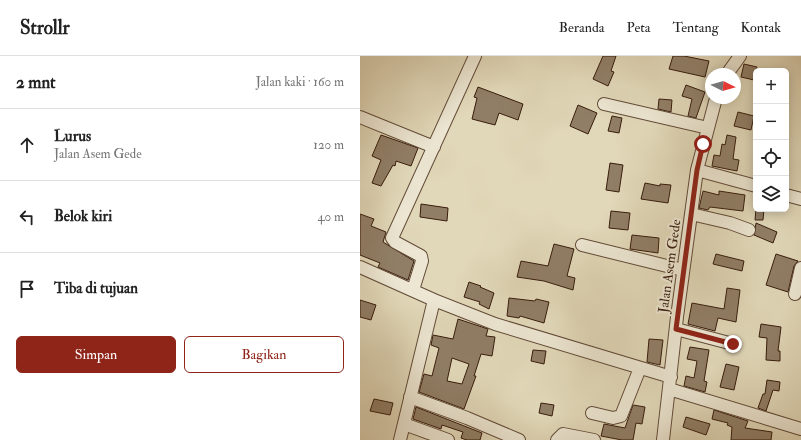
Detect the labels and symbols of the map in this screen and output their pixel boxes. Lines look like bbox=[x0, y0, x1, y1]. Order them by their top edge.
north arrow bbox=[705, 68, 741, 104]
route start bbox=[694, 135, 712, 153]
street label: Jalan Asem Gede bbox=[654, 218, 684, 315]
route end bbox=[724, 335, 742, 353]

